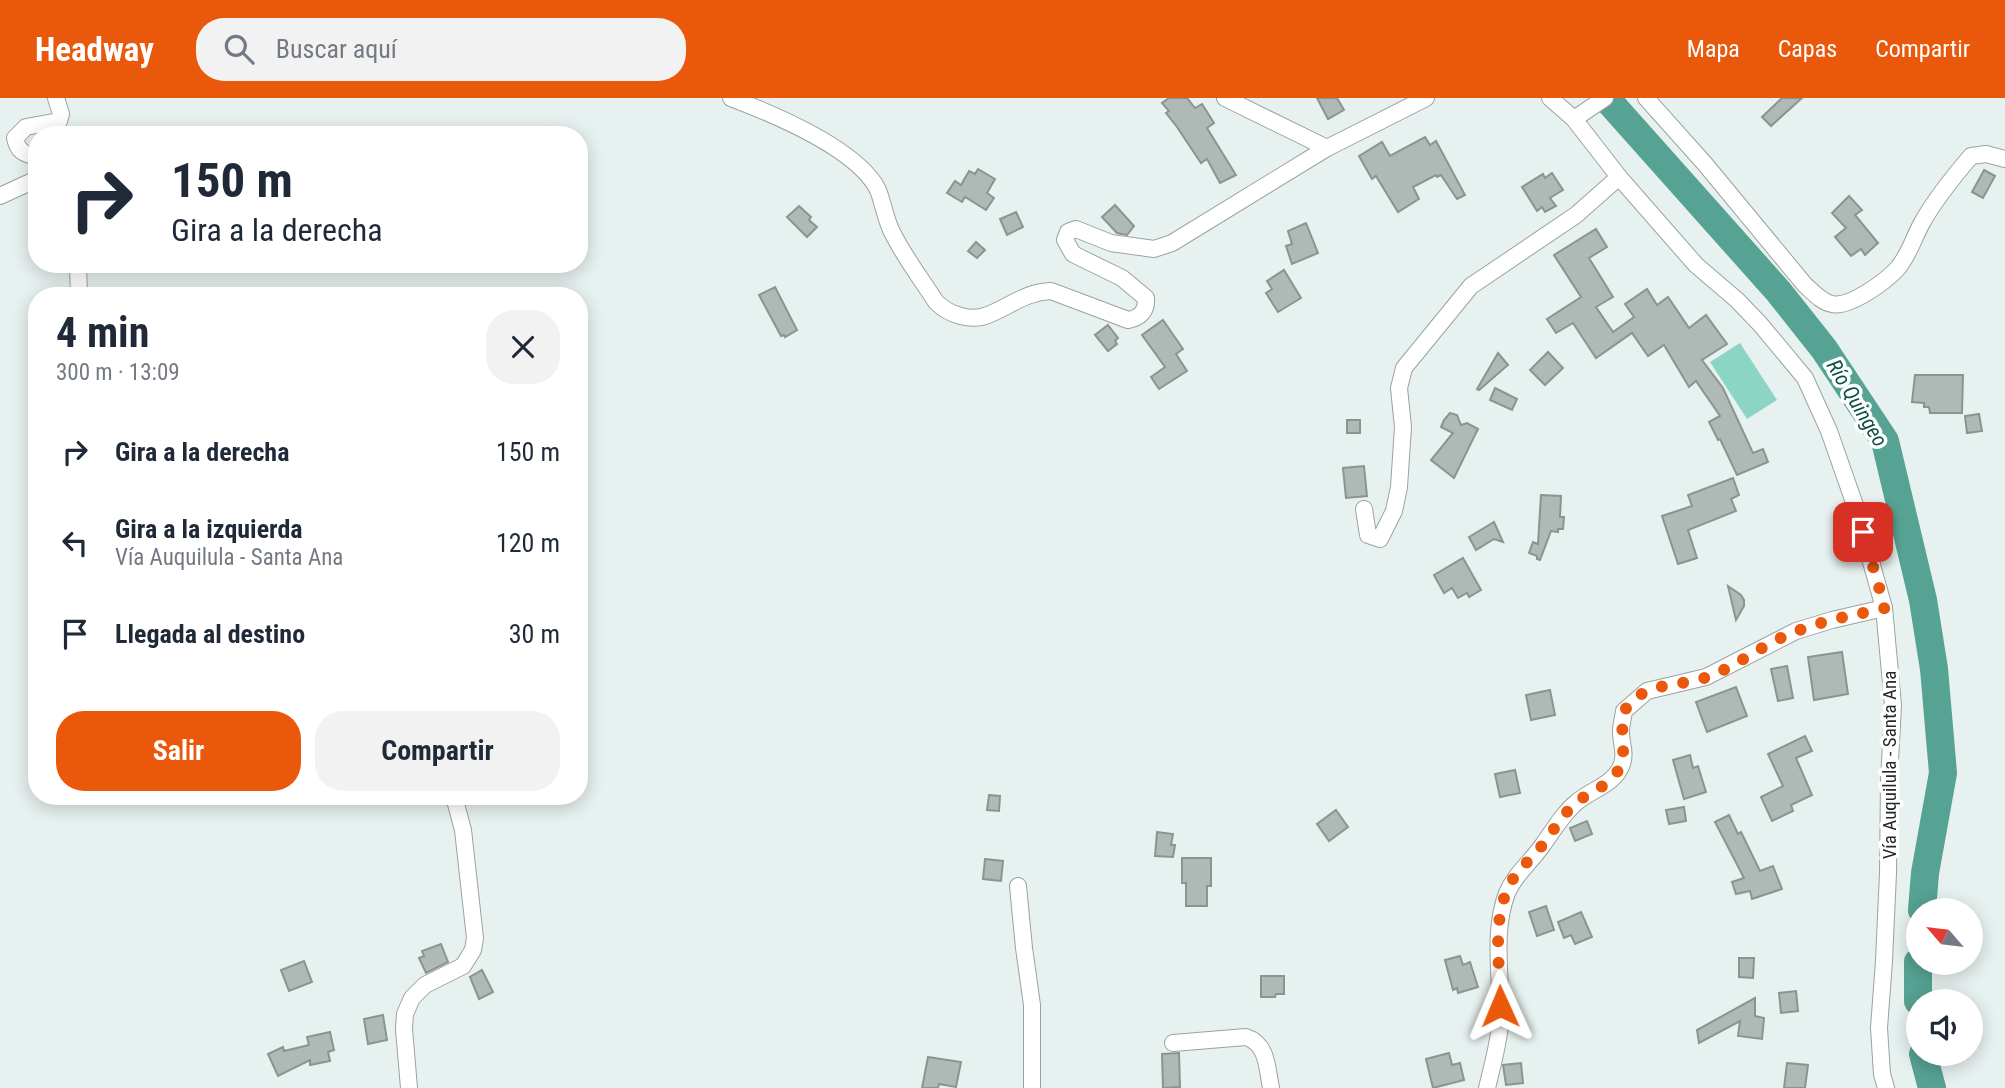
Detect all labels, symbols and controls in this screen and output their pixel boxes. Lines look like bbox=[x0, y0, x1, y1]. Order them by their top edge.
search box bbox=[196, 18, 686, 81]
text: Headway bbox=[35, 30, 154, 69]
icon: search bbox=[220, 30, 258, 68]
text: Buscar aquí bbox=[276, 34, 397, 64]
text: Mapa bbox=[1687, 35, 1740, 63]
text: Capas bbox=[1778, 35, 1837, 63]
text: Compartir bbox=[1875, 35, 1970, 63]
text: 150 m bbox=[171, 152, 293, 209]
icon: right bbox=[56, 154, 147, 245]
text: Gira a la derecha bbox=[171, 211, 383, 249]
text: 4 min bbox=[56, 308, 149, 357]
button: close bbox=[486, 310, 560, 384]
water label: Río Quingeo bbox=[1822, 355, 1892, 451]
text: 300 m · 13:09 bbox=[56, 359, 180, 386]
icon: right bbox=[56, 433, 94, 471]
text: Gira a la derecha bbox=[115, 437, 289, 467]
text: 150 m bbox=[496, 437, 560, 467]
pin bbox=[1833, 502, 1893, 562]
icon: arrive bbox=[1844, 513, 1882, 551]
text: Gira a la izquierda bbox=[115, 514, 303, 544]
icon: left bbox=[56, 524, 94, 562]
text: 120 m bbox=[496, 528, 560, 558]
text: Vía Auquilula - Santa Ana bbox=[115, 544, 343, 571]
icon: arrive bbox=[56, 615, 94, 653]
text: Llegada al destino bbox=[115, 619, 305, 649]
text: 30 m bbox=[509, 619, 560, 649]
street label: Vía Auquilula - Santa Ana bbox=[1878, 671, 1901, 859]
button: Salir bbox=[56, 711, 301, 791]
button: Compartir bbox=[315, 711, 560, 791]
north arrow bbox=[1906, 898, 1983, 975]
map controls bbox=[1906, 898, 1983, 1066]
position arrow bbox=[1463, 969, 1537, 1043]
button: sound bbox=[1906, 989, 1983, 1066]

